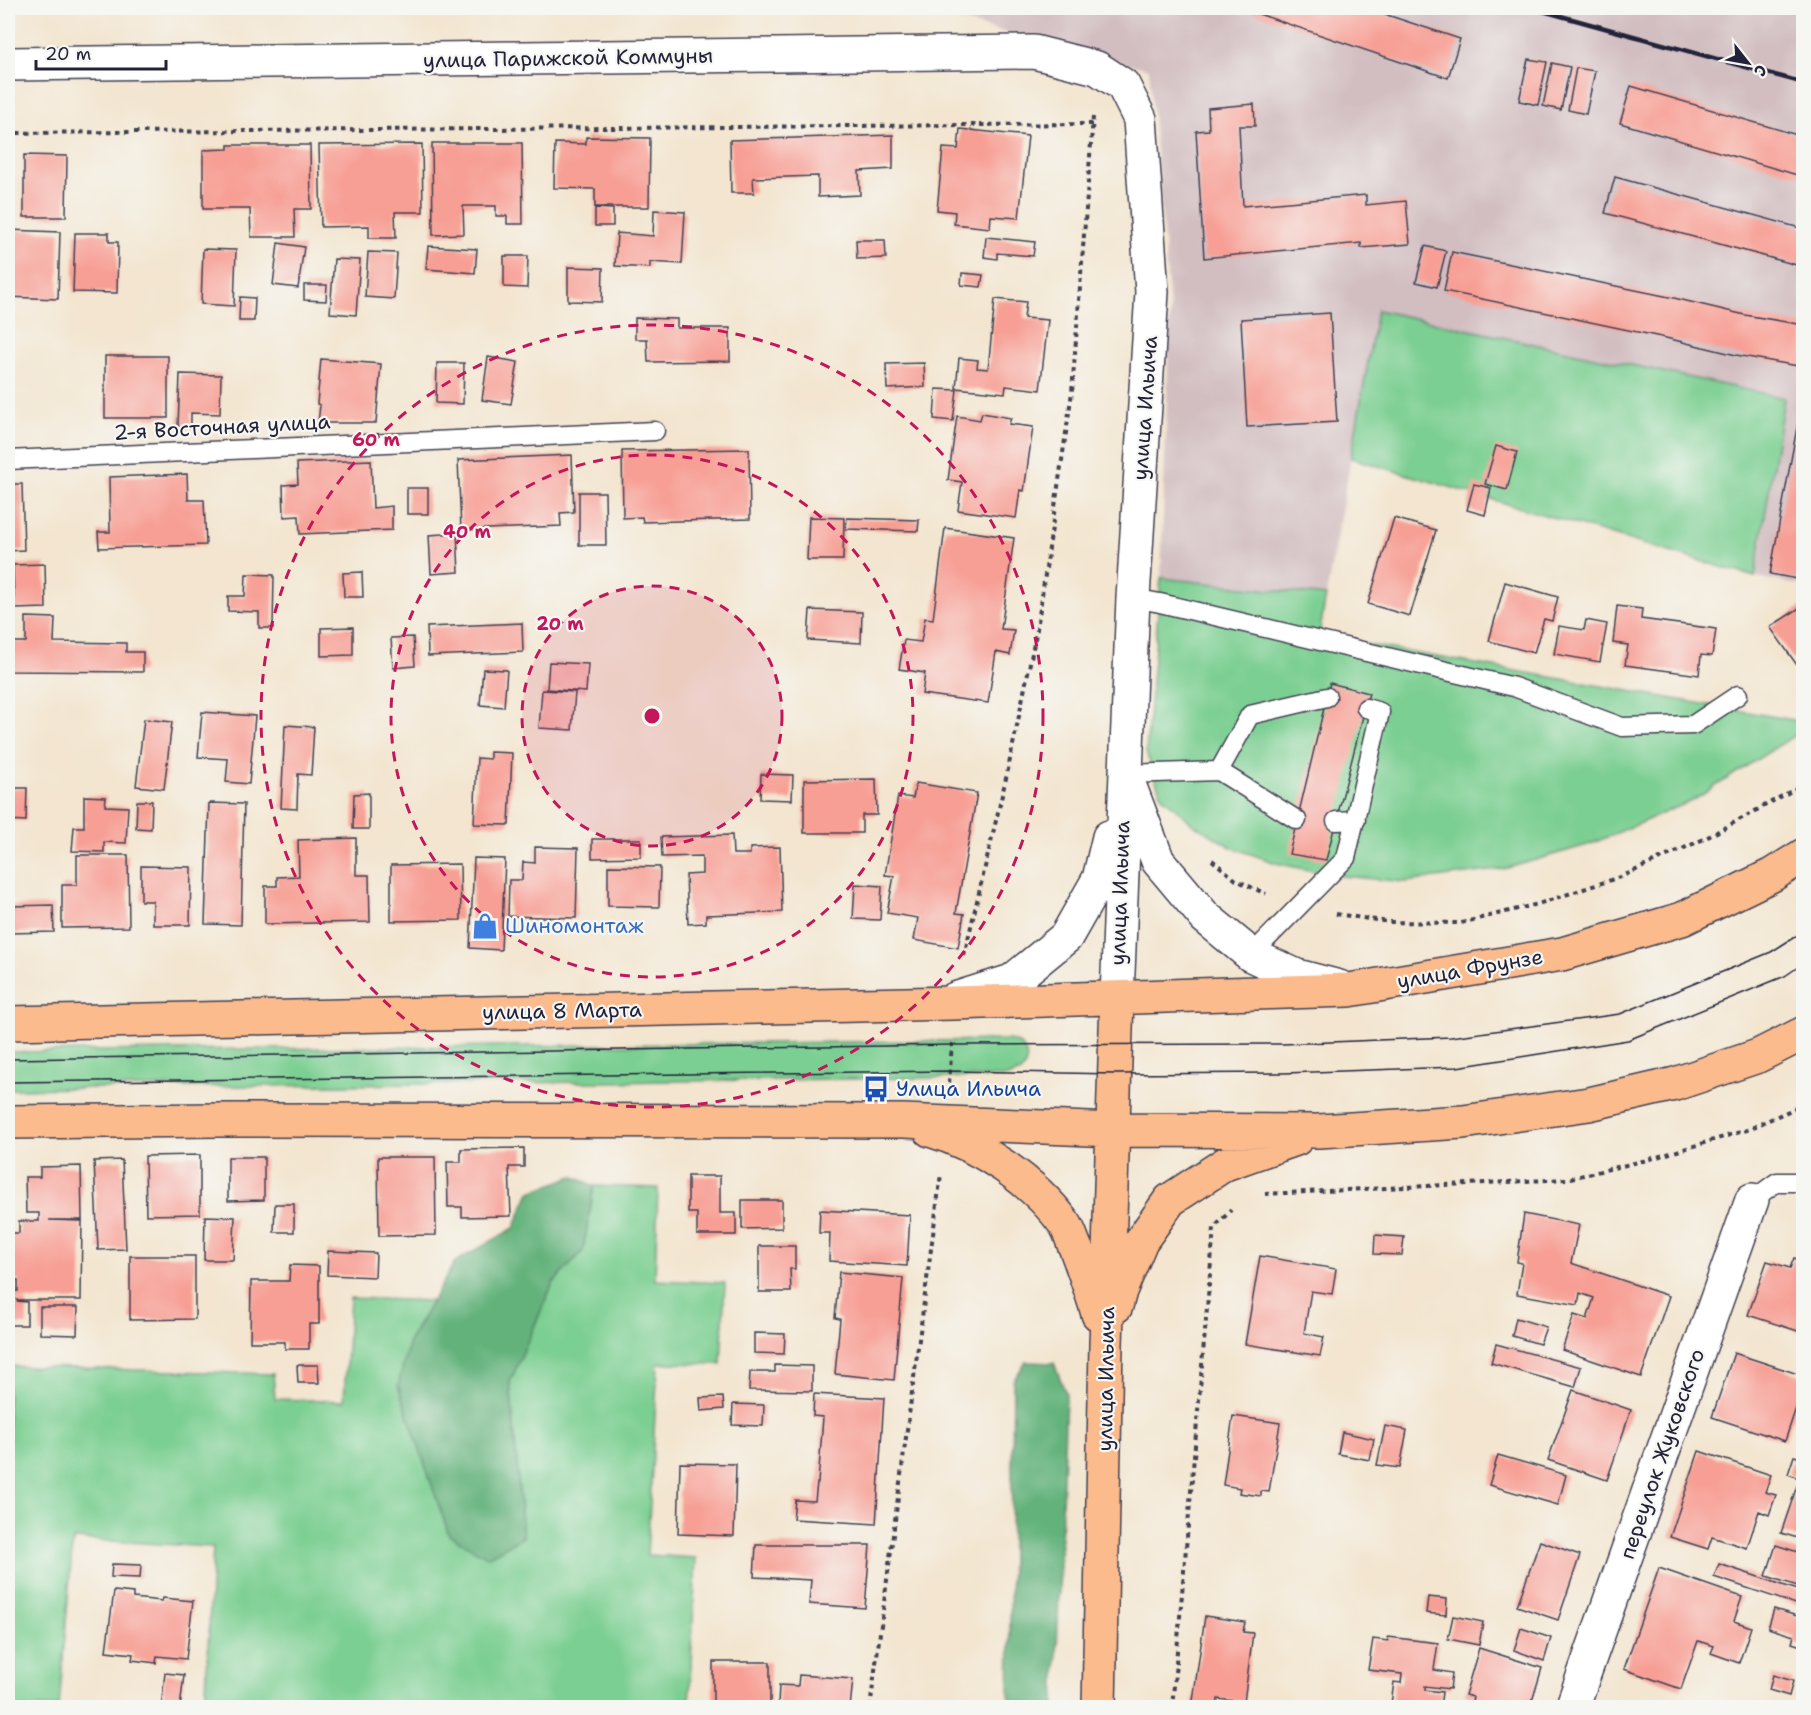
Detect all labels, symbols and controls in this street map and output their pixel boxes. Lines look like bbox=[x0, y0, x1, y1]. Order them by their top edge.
scale bar bbox=[36, 33, 166, 71]
north arrow bbox=[1718, 33, 1778, 93]
street label: улица Парижской Коммуны bbox=[423, 41, 713, 75]
text: 20 m bbox=[45, 42, 91, 66]
text: С bbox=[1749, 61, 1772, 80]
street label: улица Ильича bbox=[1126, 335, 1164, 481]
street label: 2-я Восточная улица bbox=[113, 407, 331, 447]
text: 60 m bbox=[352, 428, 400, 452]
text: 40 m bbox=[443, 520, 491, 544]
text: 20 m bbox=[536, 612, 584, 636]
centre of rings bbox=[642, 706, 662, 726]
street label: улица Ильича bbox=[1103, 820, 1137, 966]
shop icon: Шиномонтаж bbox=[470, 911, 500, 941]
place label: Шиномонтаж bbox=[505, 912, 644, 940]
street label: улица Фрунзе bbox=[1395, 942, 1545, 996]
street label: улица 8 Марта bbox=[482, 996, 642, 1026]
bus stop icon: Улица Ильича bbox=[861, 1074, 891, 1104]
place label: Улица Ильича bbox=[896, 1075, 1041, 1103]
street label: улица Ильича bbox=[1091, 1306, 1121, 1452]
street label: переулок Жуковского bbox=[1613, 1345, 1711, 1563]

